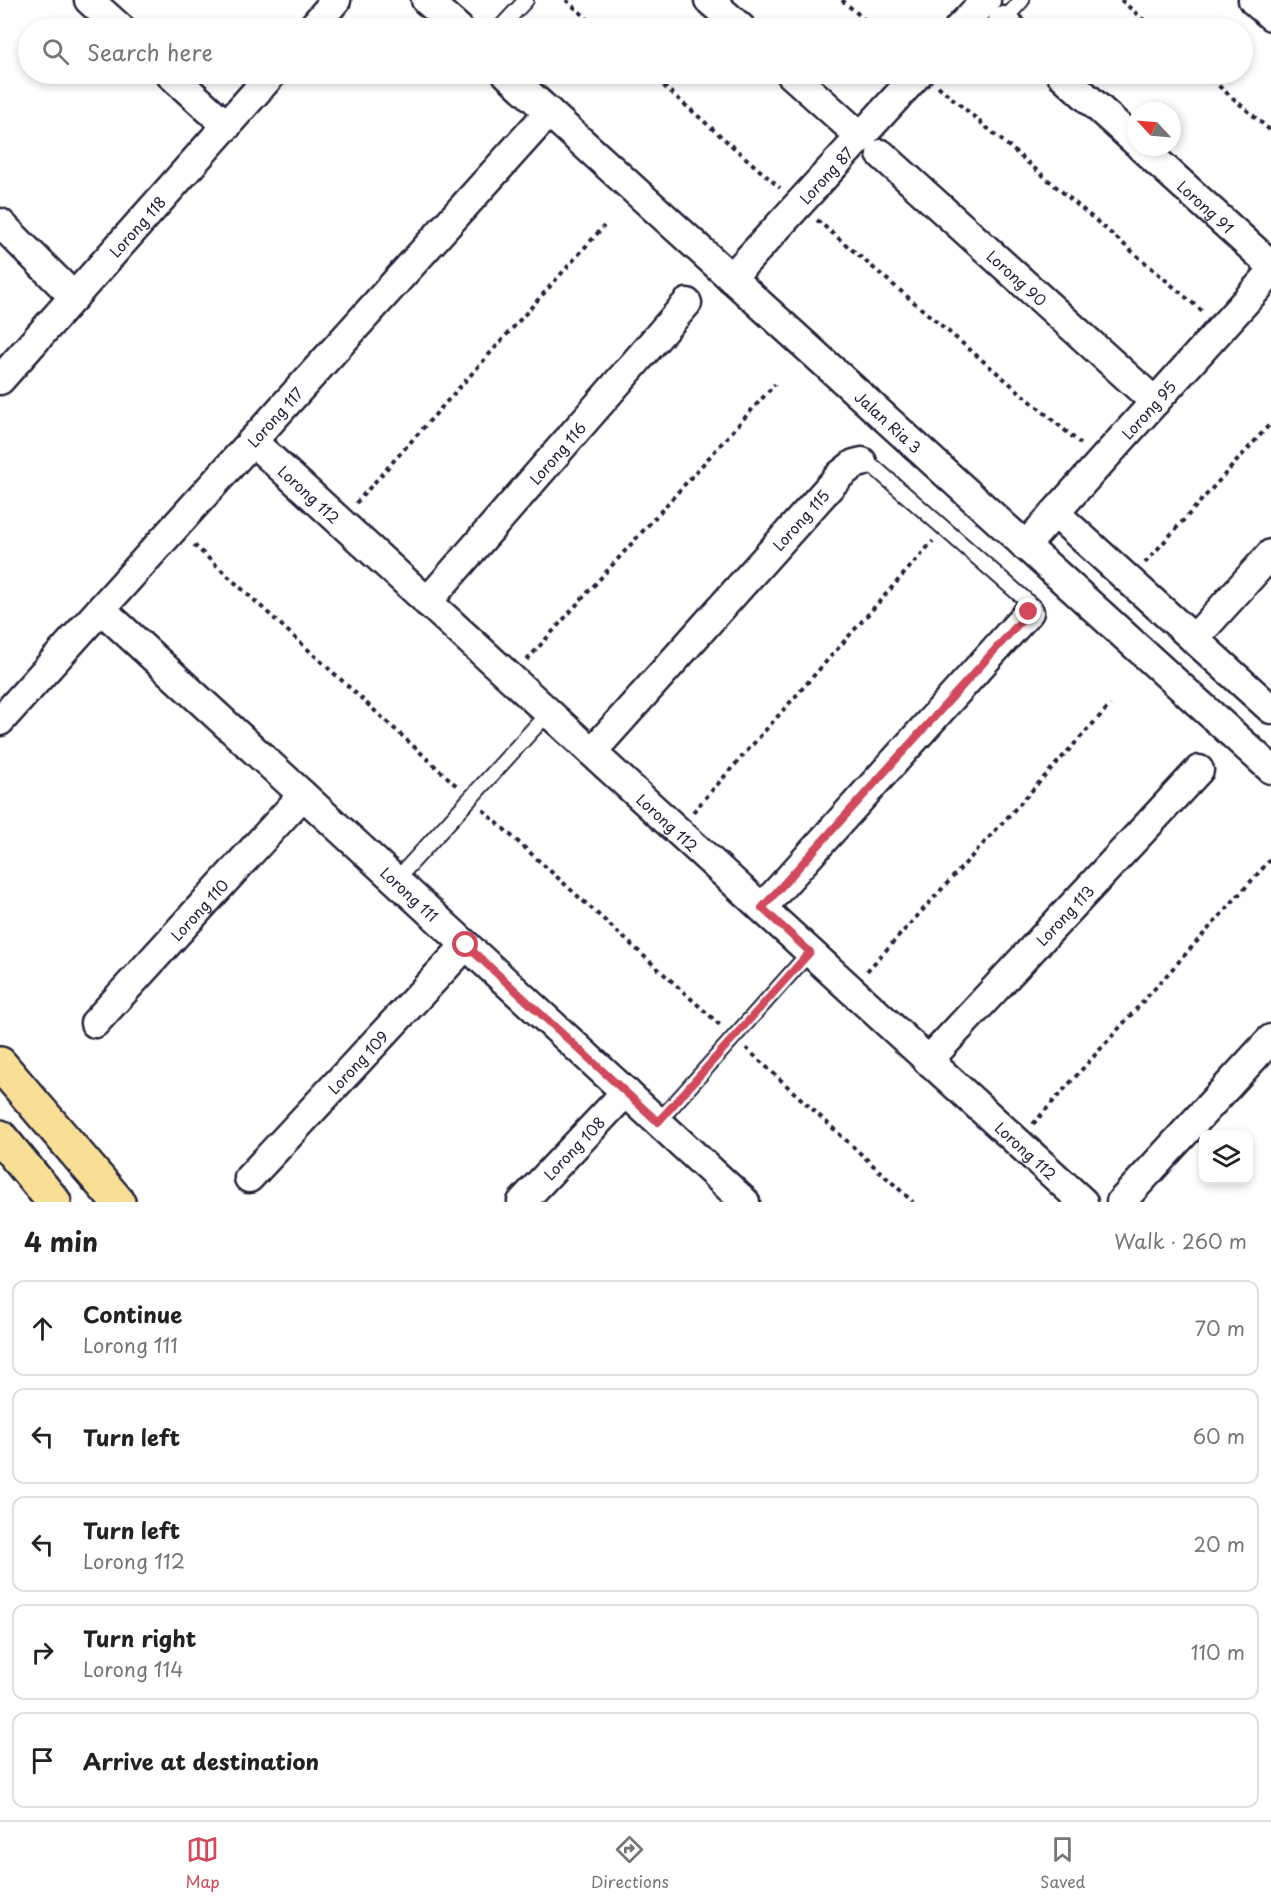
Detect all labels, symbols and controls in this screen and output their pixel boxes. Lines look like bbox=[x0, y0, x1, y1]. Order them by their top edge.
search box bbox=[18, 18, 1253, 84]
icon: search bbox=[39, 35, 72, 68]
text: Search here bbox=[87, 35, 213, 68]
north arrow bbox=[1127, 102, 1181, 156]
street label: Lorong 87 bbox=[793, 141, 858, 209]
street label: Lorong 91 bbox=[1173, 174, 1240, 238]
street label: Lorong 118 bbox=[103, 190, 170, 262]
street label: Lorong 90 bbox=[982, 244, 1053, 311]
street label: Lorong 95 bbox=[1115, 375, 1181, 444]
street label: Lorong 117 bbox=[241, 381, 308, 452]
street label: Jalan Ria 3 bbox=[850, 385, 927, 458]
street label: Lorong 116 bbox=[523, 416, 591, 489]
street label: Lorong 112 bbox=[274, 459, 345, 528]
street label: Lorong 115 bbox=[766, 484, 834, 555]
route end bbox=[1015, 598, 1041, 624]
street label: Lorong 112 bbox=[632, 788, 704, 856]
street label: Lorong 111 bbox=[376, 861, 444, 926]
street label: Lorong 110 bbox=[165, 873, 233, 945]
street label: Lorong 113 bbox=[1030, 879, 1099, 950]
route start bbox=[452, 931, 478, 957]
street label: Lorong 109 bbox=[322, 1025, 393, 1099]
street label: Lorong 108 bbox=[538, 1110, 609, 1185]
street label: Lorong 112 bbox=[990, 1116, 1062, 1184]
map controls bbox=[1199, 1130, 1253, 1184]
button: layers bbox=[1199, 1130, 1253, 1184]
text: 4 min bbox=[24, 1222, 98, 1261]
text: Walk · 260 m bbox=[1114, 1226, 1247, 1256]
text: Continue bbox=[83, 1297, 182, 1330]
icon: ahead bbox=[26, 1312, 59, 1345]
text: 70 m bbox=[1195, 1313, 1245, 1343]
text: Lorong 111 bbox=[83, 1330, 178, 1360]
icon: left bbox=[26, 1420, 59, 1453]
text: Turn left bbox=[83, 1420, 180, 1453]
text: 60 m bbox=[1193, 1421, 1245, 1451]
text: Turn left bbox=[83, 1513, 180, 1546]
icon: left bbox=[26, 1528, 59, 1561]
text: 20 m bbox=[1193, 1529, 1245, 1559]
text: Lorong 112 bbox=[83, 1546, 185, 1576]
text: Turn right bbox=[83, 1621, 196, 1654]
icon: right bbox=[26, 1636, 59, 1669]
text: 110 m bbox=[1191, 1637, 1245, 1667]
text: Lorong 114 bbox=[83, 1654, 183, 1684]
icon: arrive bbox=[26, 1744, 59, 1777]
text: Arrive at destination bbox=[83, 1744, 319, 1777]
tab: Map bbox=[186, 1833, 220, 1893]
tab: Directions bbox=[591, 1833, 669, 1893]
tab: Saved bbox=[1040, 1833, 1085, 1893]

